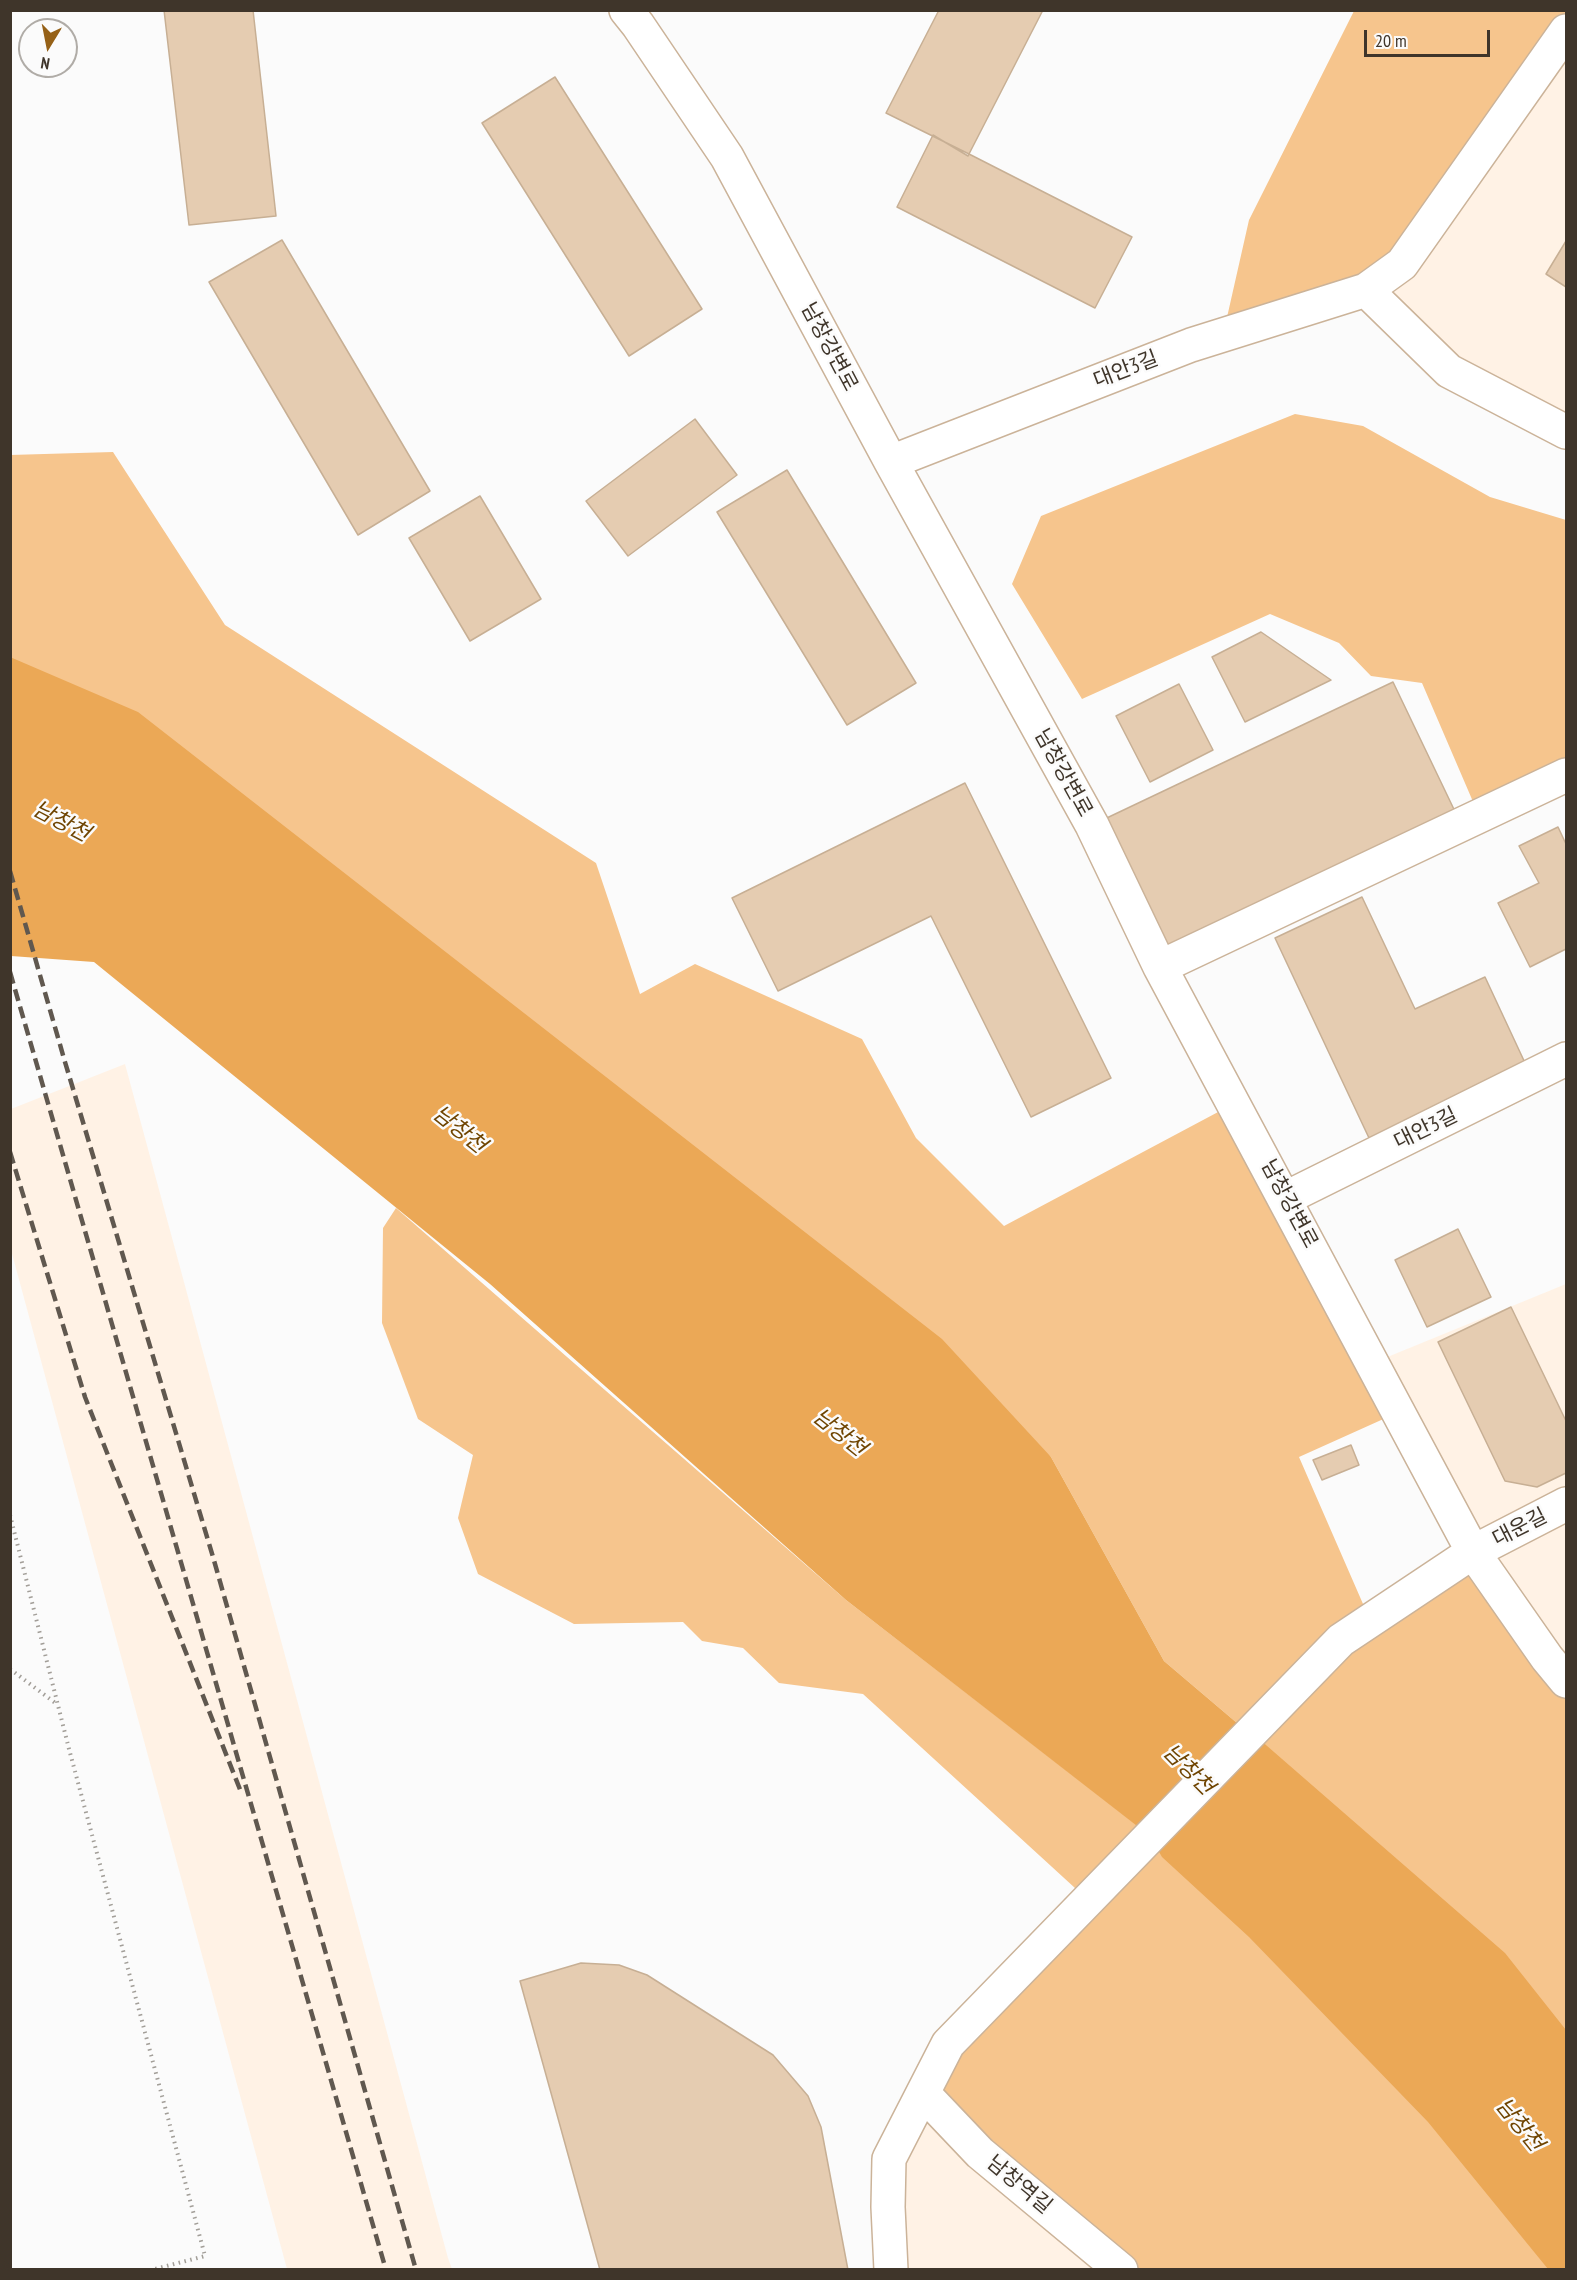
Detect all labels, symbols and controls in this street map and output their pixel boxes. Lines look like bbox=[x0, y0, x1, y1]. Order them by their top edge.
north arrow bbox=[18, 18, 78, 78]
scale bar bbox=[1367, 18, 1493, 56]
text: 20 m bbox=[1375, 29, 1407, 52]
text: N bbox=[39, 53, 51, 74]
street label: 남창강변로 bbox=[795, 298, 863, 396]
street label: 대안3길 bbox=[1090, 346, 1162, 394]
street label: 남창강변로 bbox=[1029, 725, 1097, 821]
water label: 남창천 bbox=[28, 796, 94, 848]
water label: 남창천 bbox=[427, 1101, 491, 1159]
street label: 대안3길 bbox=[1390, 1103, 1462, 1155]
street label: 남창강변로 bbox=[1255, 1155, 1323, 1253]
water label: 남창천 bbox=[807, 1404, 871, 1462]
street label: 대운길 bbox=[1488, 1504, 1552, 1552]
water label: 남창천 bbox=[1157, 1739, 1219, 1801]
water label: 남창천 bbox=[1490, 2093, 1548, 2157]
street label: 남창역길 bbox=[981, 2151, 1057, 2219]

